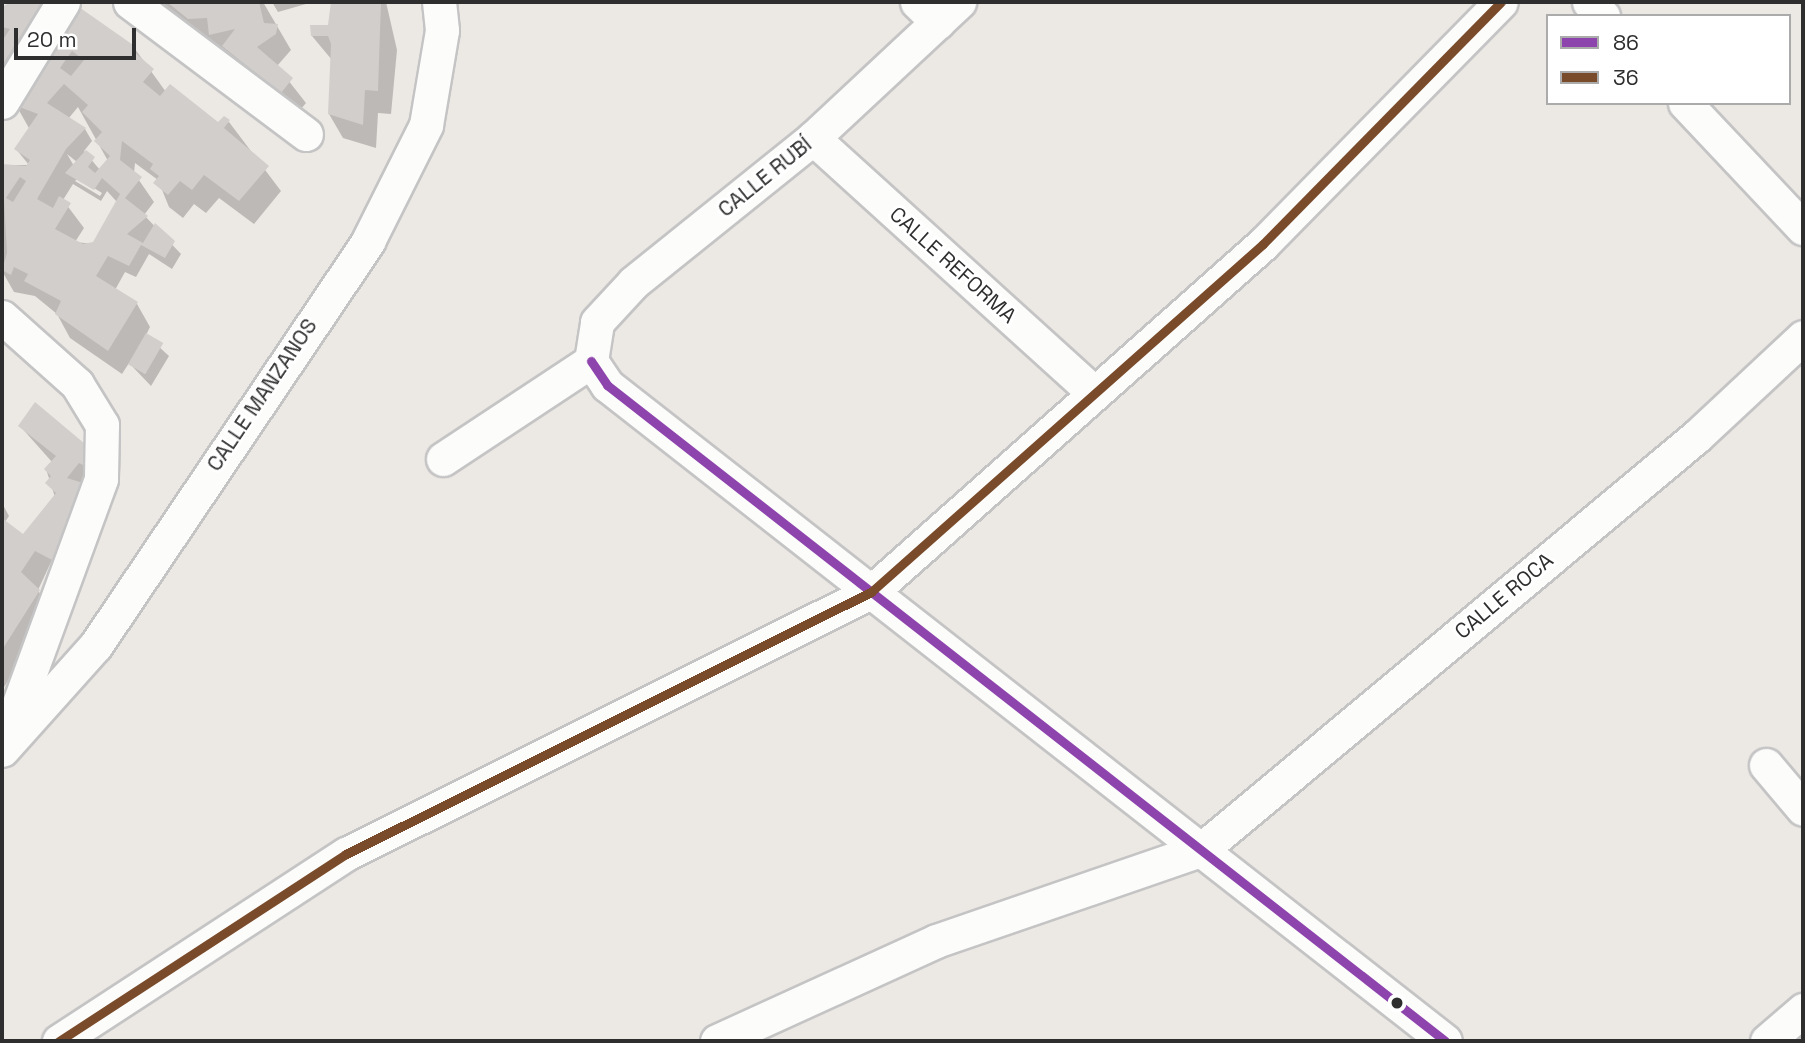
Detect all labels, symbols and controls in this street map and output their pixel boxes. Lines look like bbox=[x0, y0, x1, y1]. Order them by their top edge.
scale bar bbox=[18, 14, 140, 58]
legend bbox=[1546, 14, 1791, 105]
text: 20 m bbox=[27, 26, 77, 53]
text: 86 bbox=[1613, 29, 1639, 56]
text: 36 bbox=[1613, 64, 1639, 91]
street label: CALLE RUBÍ bbox=[713, 132, 817, 222]
street label: CALLE REFORMA bbox=[884, 202, 1022, 328]
street label: CALLE MANZANOS bbox=[202, 314, 322, 476]
street label: CALLE ROCA bbox=[1450, 548, 1558, 644]
unlabelled marker bbox=[1390, 996, 1404, 1010]

